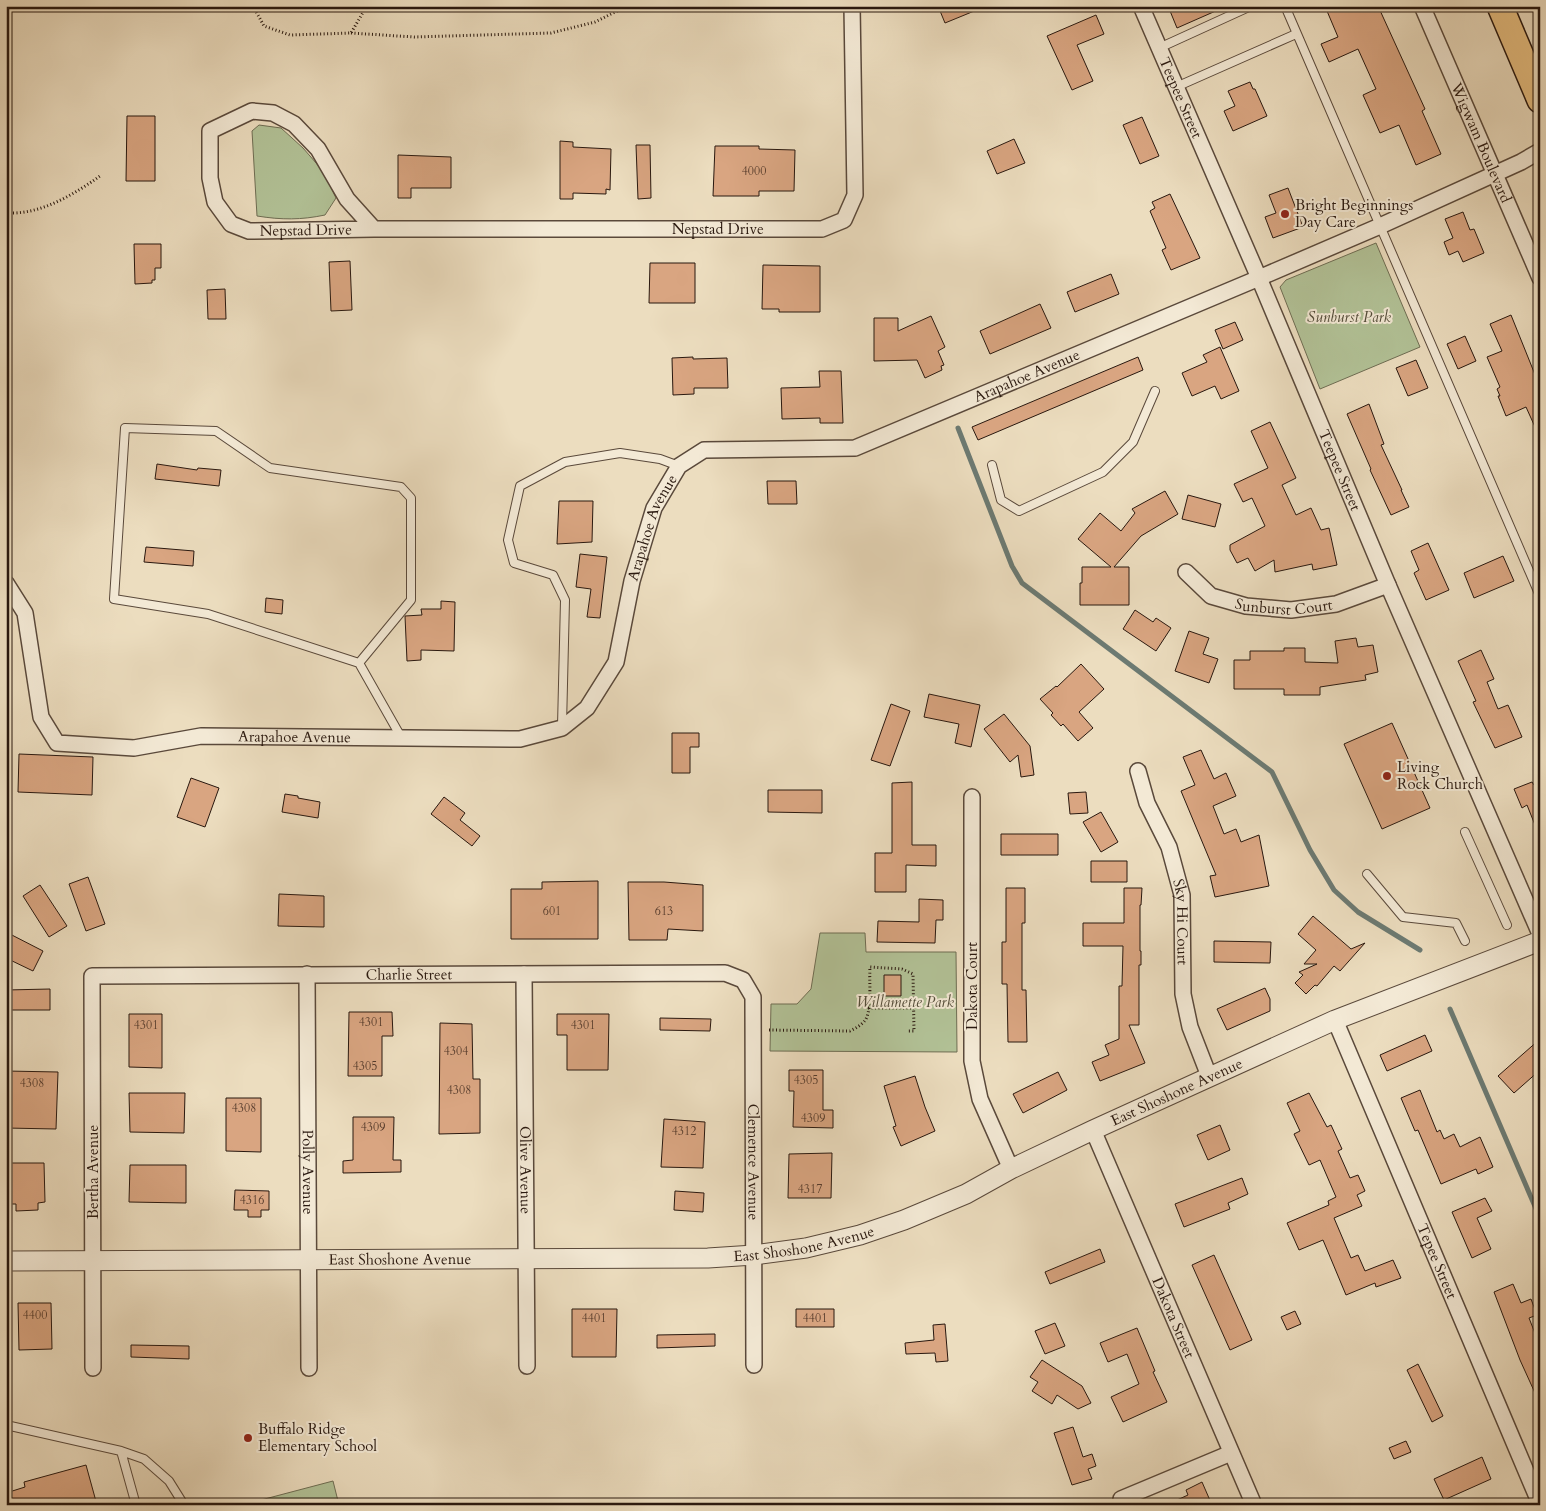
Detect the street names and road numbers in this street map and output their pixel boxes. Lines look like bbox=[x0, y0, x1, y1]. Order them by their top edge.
street label: Teepee Street bbox=[1154, 54, 1207, 142]
street label: Wigwam Boulevard bbox=[1446, 79, 1516, 206]
street label: Nepstad Drive bbox=[260, 219, 352, 241]
street label: Nepstad Drive bbox=[672, 219, 764, 239]
street label: Arapahoe Avenue bbox=[971, 345, 1083, 407]
street label: Teepee Street bbox=[1314, 427, 1366, 514]
street label: Arapahoe Avenue bbox=[623, 471, 682, 583]
street label: Sunburst Court bbox=[1233, 593, 1334, 620]
street label: Arapahoe Avenue bbox=[238, 726, 351, 747]
street label: Sky Hi Court bbox=[1168, 877, 1193, 965]
street label: Dakota Court bbox=[962, 942, 982, 1030]
street label: Charlie Street bbox=[366, 964, 453, 985]
street label: East Shoshone Avenue bbox=[1107, 1053, 1246, 1131]
street label: Clemence Avenue bbox=[743, 1104, 764, 1220]
street label: Bertha Avenue bbox=[83, 1125, 103, 1219]
street label: Olive Avenue bbox=[515, 1126, 536, 1214]
street label: Polly Avenue bbox=[298, 1129, 318, 1215]
street label: East Shoshone Avenue bbox=[733, 1221, 877, 1266]
street label: Tepee Street bbox=[1412, 1221, 1462, 1302]
street label: East Shoshone Avenue bbox=[329, 1249, 472, 1270]
street label: Dakota Street bbox=[1147, 1274, 1200, 1361]

